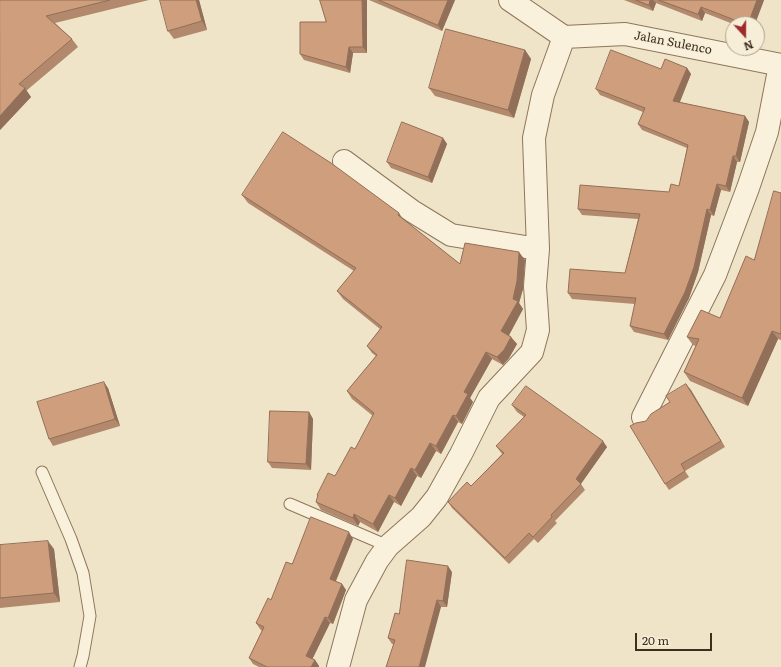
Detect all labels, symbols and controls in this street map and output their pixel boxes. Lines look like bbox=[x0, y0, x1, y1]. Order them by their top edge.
north arrow bbox=[725, 16, 765, 56]
street label: Jalan Sulenco bbox=[633, 28, 713, 58]
text: N bbox=[742, 37, 756, 55]
scale bar bbox=[637, 625, 714, 651]
text: 20 m bbox=[642, 631, 669, 649]

